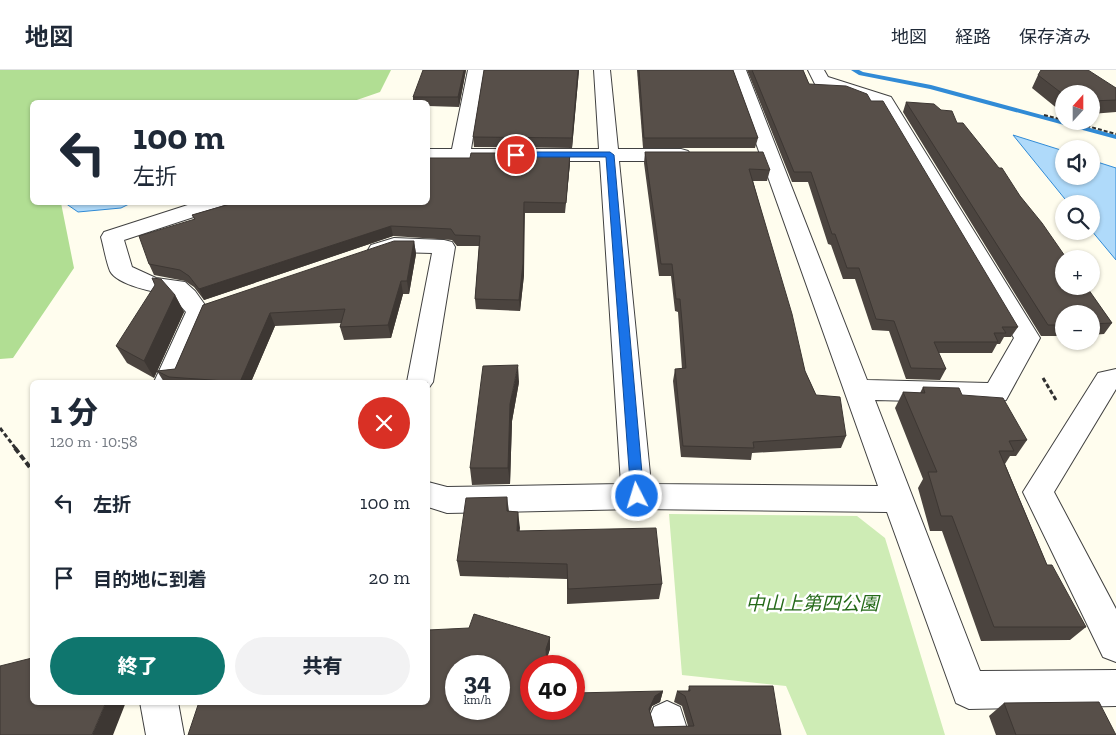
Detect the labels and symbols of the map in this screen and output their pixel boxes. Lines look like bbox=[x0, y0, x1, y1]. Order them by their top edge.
north arrow bbox=[1055, 85, 1100, 130]
pin bbox=[495, 134, 537, 176]
position arrow bbox=[610, 469, 662, 521]
park label: 中山上第四公園 bbox=[745, 592, 881, 615]
speed limit sign: 40 bbox=[520, 655, 585, 720]

